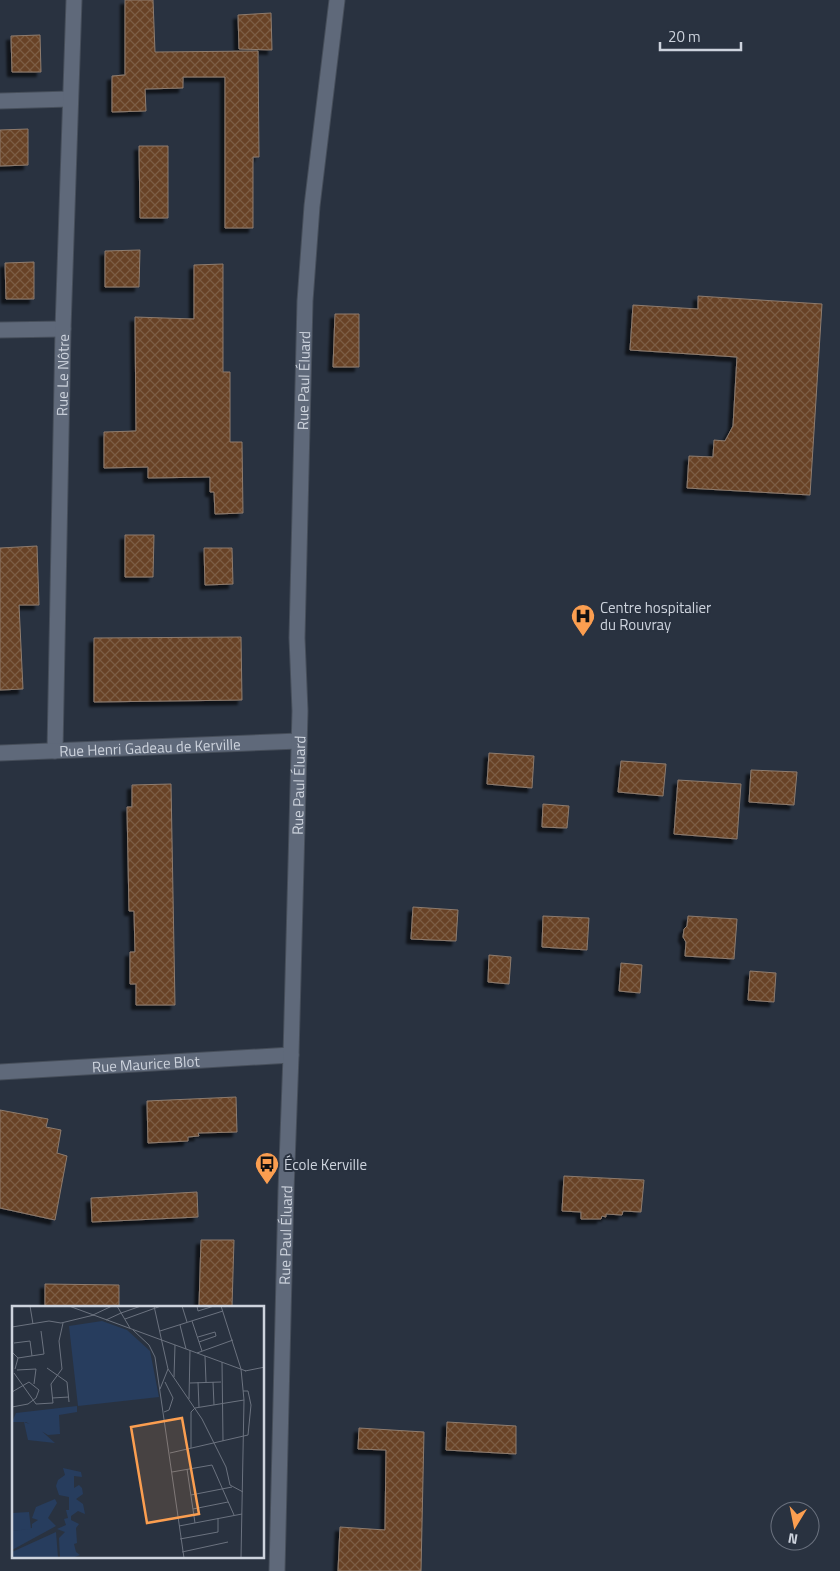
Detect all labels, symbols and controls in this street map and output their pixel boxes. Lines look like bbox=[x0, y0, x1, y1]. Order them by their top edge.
scale bar bbox=[660, 20, 741, 52]
text: 20 m bbox=[668, 25, 701, 48]
street label: Rue Paul Éluard bbox=[290, 331, 316, 430]
street label: Rue Le Nôtre bbox=[50, 334, 74, 416]
place label: Centre hospitalier du Rouvray bbox=[600, 596, 711, 636]
hospital icon: Centre hospitalier du Rouvray bbox=[570, 603, 596, 637]
street label: Rue Henri Gadeau de Kerville bbox=[59, 732, 241, 762]
street label: Rue Paul Éluard bbox=[285, 735, 311, 835]
street label: Rue Maurice Blot bbox=[91, 1049, 201, 1078]
bus stop icon: École Kerville bbox=[254, 1151, 280, 1185]
place label: École Kerville bbox=[284, 1153, 367, 1176]
street label: Rue Paul Éluard bbox=[272, 1185, 298, 1285]
inset map bbox=[12, 1306, 265, 1558]
north arrow bbox=[770, 1501, 820, 1551]
text: N bbox=[786, 1528, 799, 1550]

